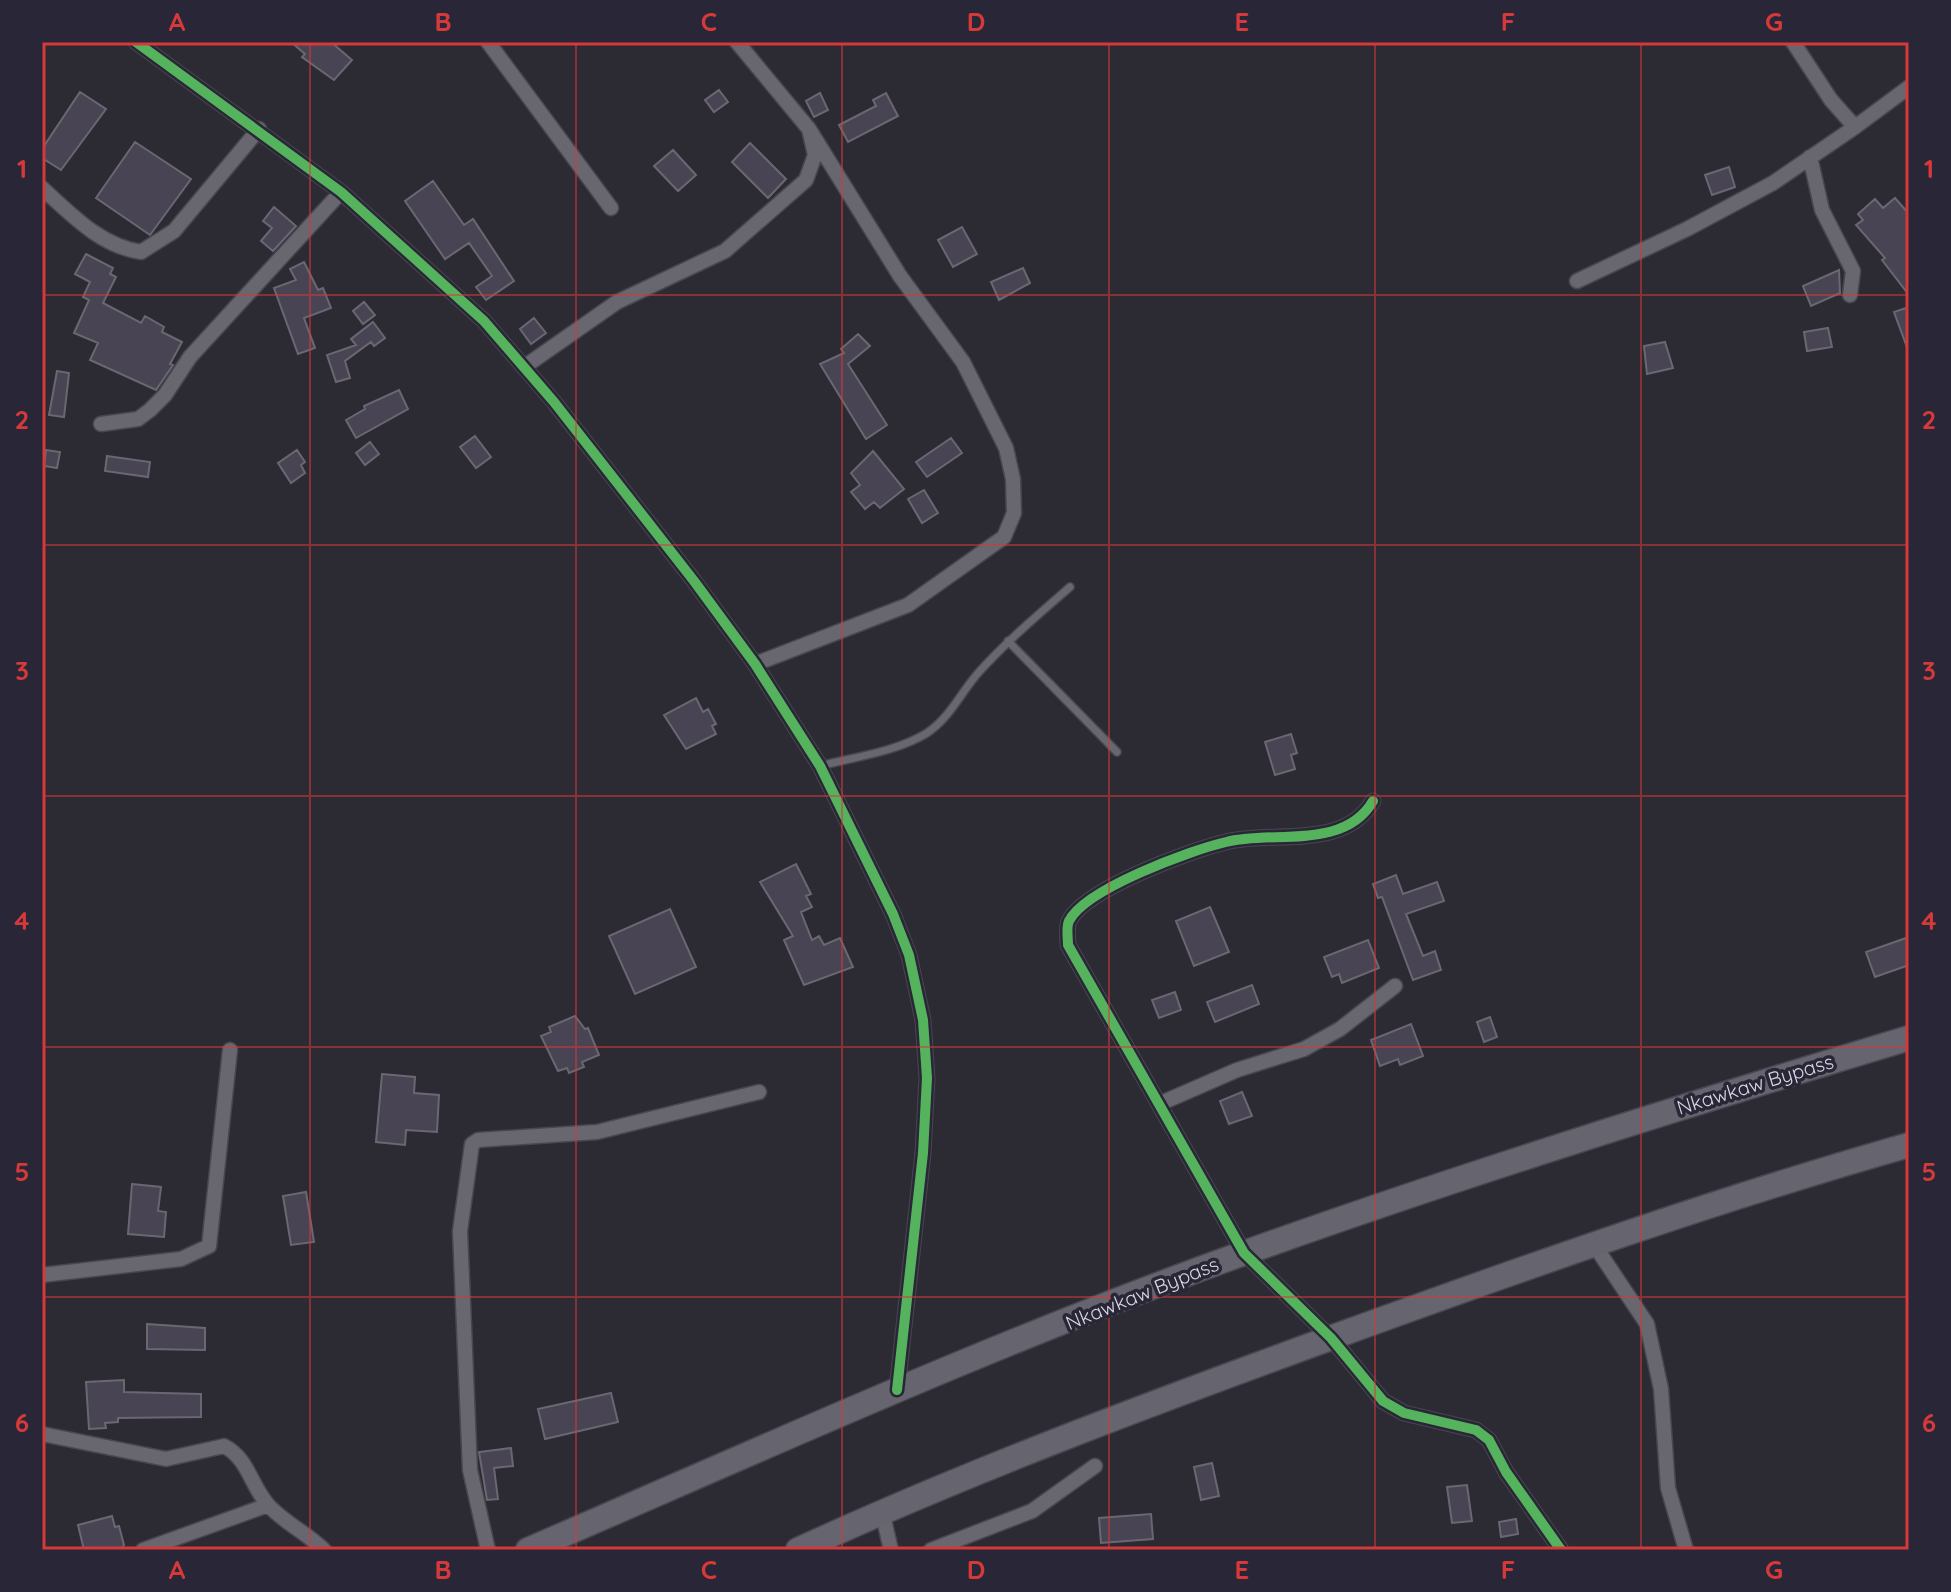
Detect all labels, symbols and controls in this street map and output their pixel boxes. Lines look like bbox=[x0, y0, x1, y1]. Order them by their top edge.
text: A bbox=[169, 5, 186, 38]
text: B bbox=[434, 5, 452, 38]
text: C bbox=[701, 5, 717, 38]
text: D bbox=[967, 5, 985, 38]
text: E bbox=[1235, 5, 1249, 38]
text: F bbox=[1501, 5, 1515, 38]
text: G bbox=[1765, 5, 1783, 38]
text: 1 bbox=[17, 152, 27, 185]
text: 1 bbox=[1924, 152, 1934, 185]
text: 2 bbox=[15, 403, 29, 436]
text: 2 bbox=[1922, 403, 1936, 436]
text: 3 bbox=[15, 654, 29, 687]
text: 3 bbox=[1922, 654, 1936, 687]
text: 4 bbox=[14, 904, 30, 937]
text: 4 bbox=[1921, 904, 1937, 937]
street label: Nkawkaw Bypass bbox=[1674, 1048, 1836, 1120]
text: 5 bbox=[15, 1155, 29, 1188]
text: 5 bbox=[1922, 1155, 1936, 1188]
street label: Nkawkaw Bypass bbox=[1062, 1251, 1222, 1335]
text: 6 bbox=[15, 1406, 29, 1439]
text: 6 bbox=[1922, 1406, 1936, 1439]
text: A bbox=[169, 1553, 186, 1586]
text: B bbox=[434, 1553, 452, 1586]
text: C bbox=[701, 1553, 717, 1586]
text: D bbox=[967, 1553, 985, 1586]
text: E bbox=[1235, 1553, 1249, 1586]
text: F bbox=[1501, 1553, 1515, 1586]
text: G bbox=[1765, 1553, 1783, 1586]

